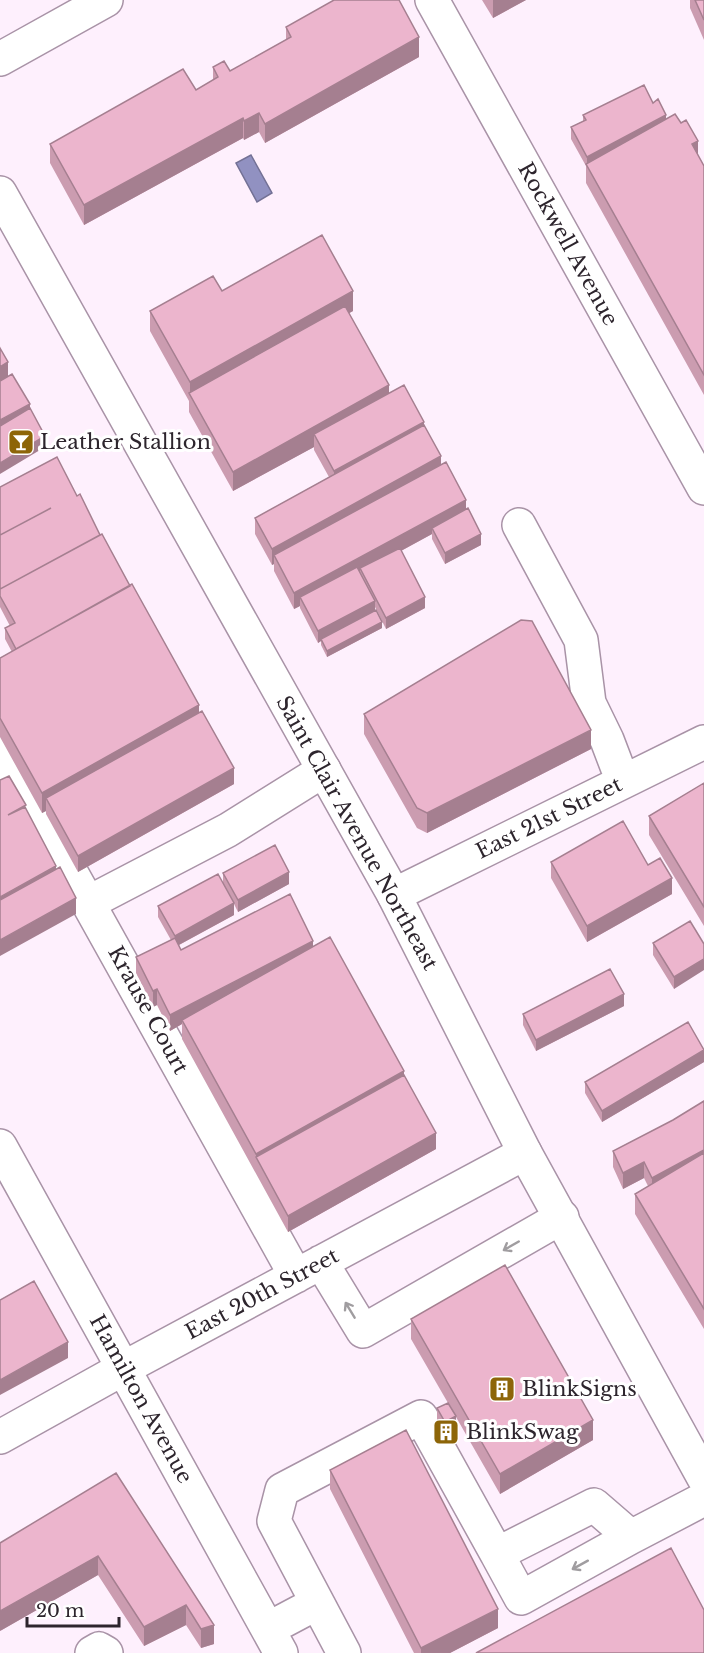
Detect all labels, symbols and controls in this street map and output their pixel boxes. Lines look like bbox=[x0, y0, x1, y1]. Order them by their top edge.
street label: Rockwell Avenue bbox=[512, 158, 624, 330]
bar icon: Leather Stallion bbox=[6, 427, 36, 457]
place label: Leather Stallion bbox=[40, 429, 211, 455]
street label: Saint Clair Avenue Northeast bbox=[271, 691, 443, 975]
street label: East 21st Street bbox=[472, 771, 626, 865]
street label: Krause Court bbox=[102, 941, 194, 1079]
one-way arrow bbox=[503, 1241, 520, 1253]
street label: East 20th Street bbox=[181, 1243, 343, 1345]
one-way arrow bbox=[344, 1302, 356, 1319]
street label: Hamilton Avenue bbox=[84, 1310, 198, 1488]
building icon: BlinkSigns bbox=[487, 1374, 517, 1404]
place label: BlinkSigns bbox=[522, 1376, 637, 1402]
building icon: BlinkSwag bbox=[431, 1417, 461, 1447]
place label: BlinkSwag bbox=[466, 1419, 579, 1445]
one-way arrow bbox=[572, 1560, 589, 1572]
scale bar bbox=[27, 1590, 118, 1628]
text: 20 m bbox=[36, 1600, 84, 1622]

